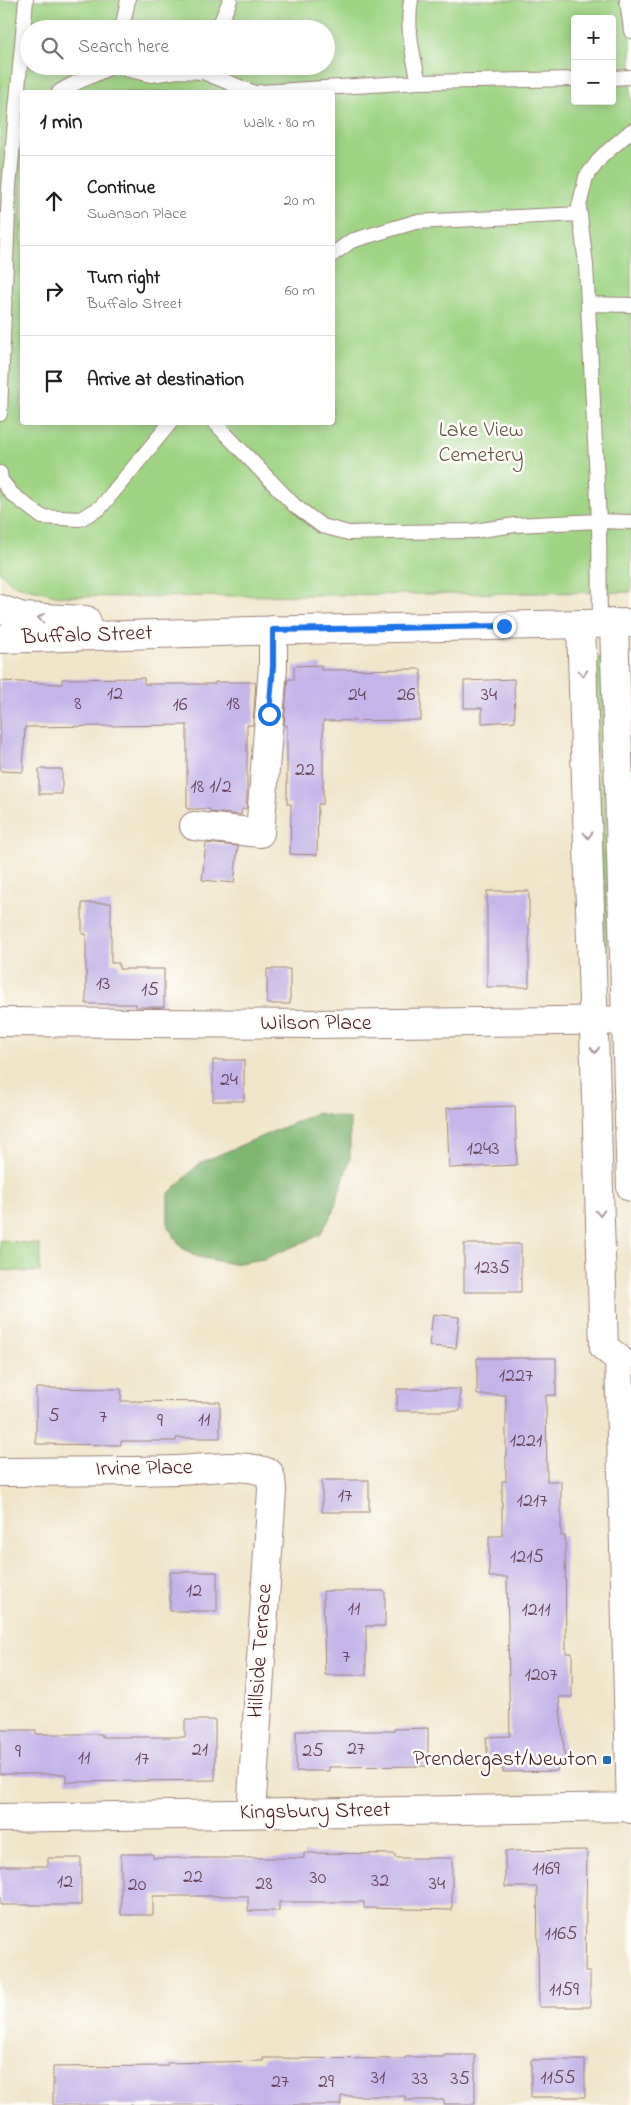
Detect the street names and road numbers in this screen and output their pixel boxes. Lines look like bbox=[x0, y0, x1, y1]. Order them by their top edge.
street label: Buffalo Street bbox=[20, 618, 154, 654]
street label: Wilson Place bbox=[260, 1008, 372, 1040]
street label: Irvine Place bbox=[95, 1452, 193, 1486]
street label: Hillside Terrace bbox=[240, 1583, 282, 1719]
street label: Kingsbury Street bbox=[239, 1795, 391, 1830]

